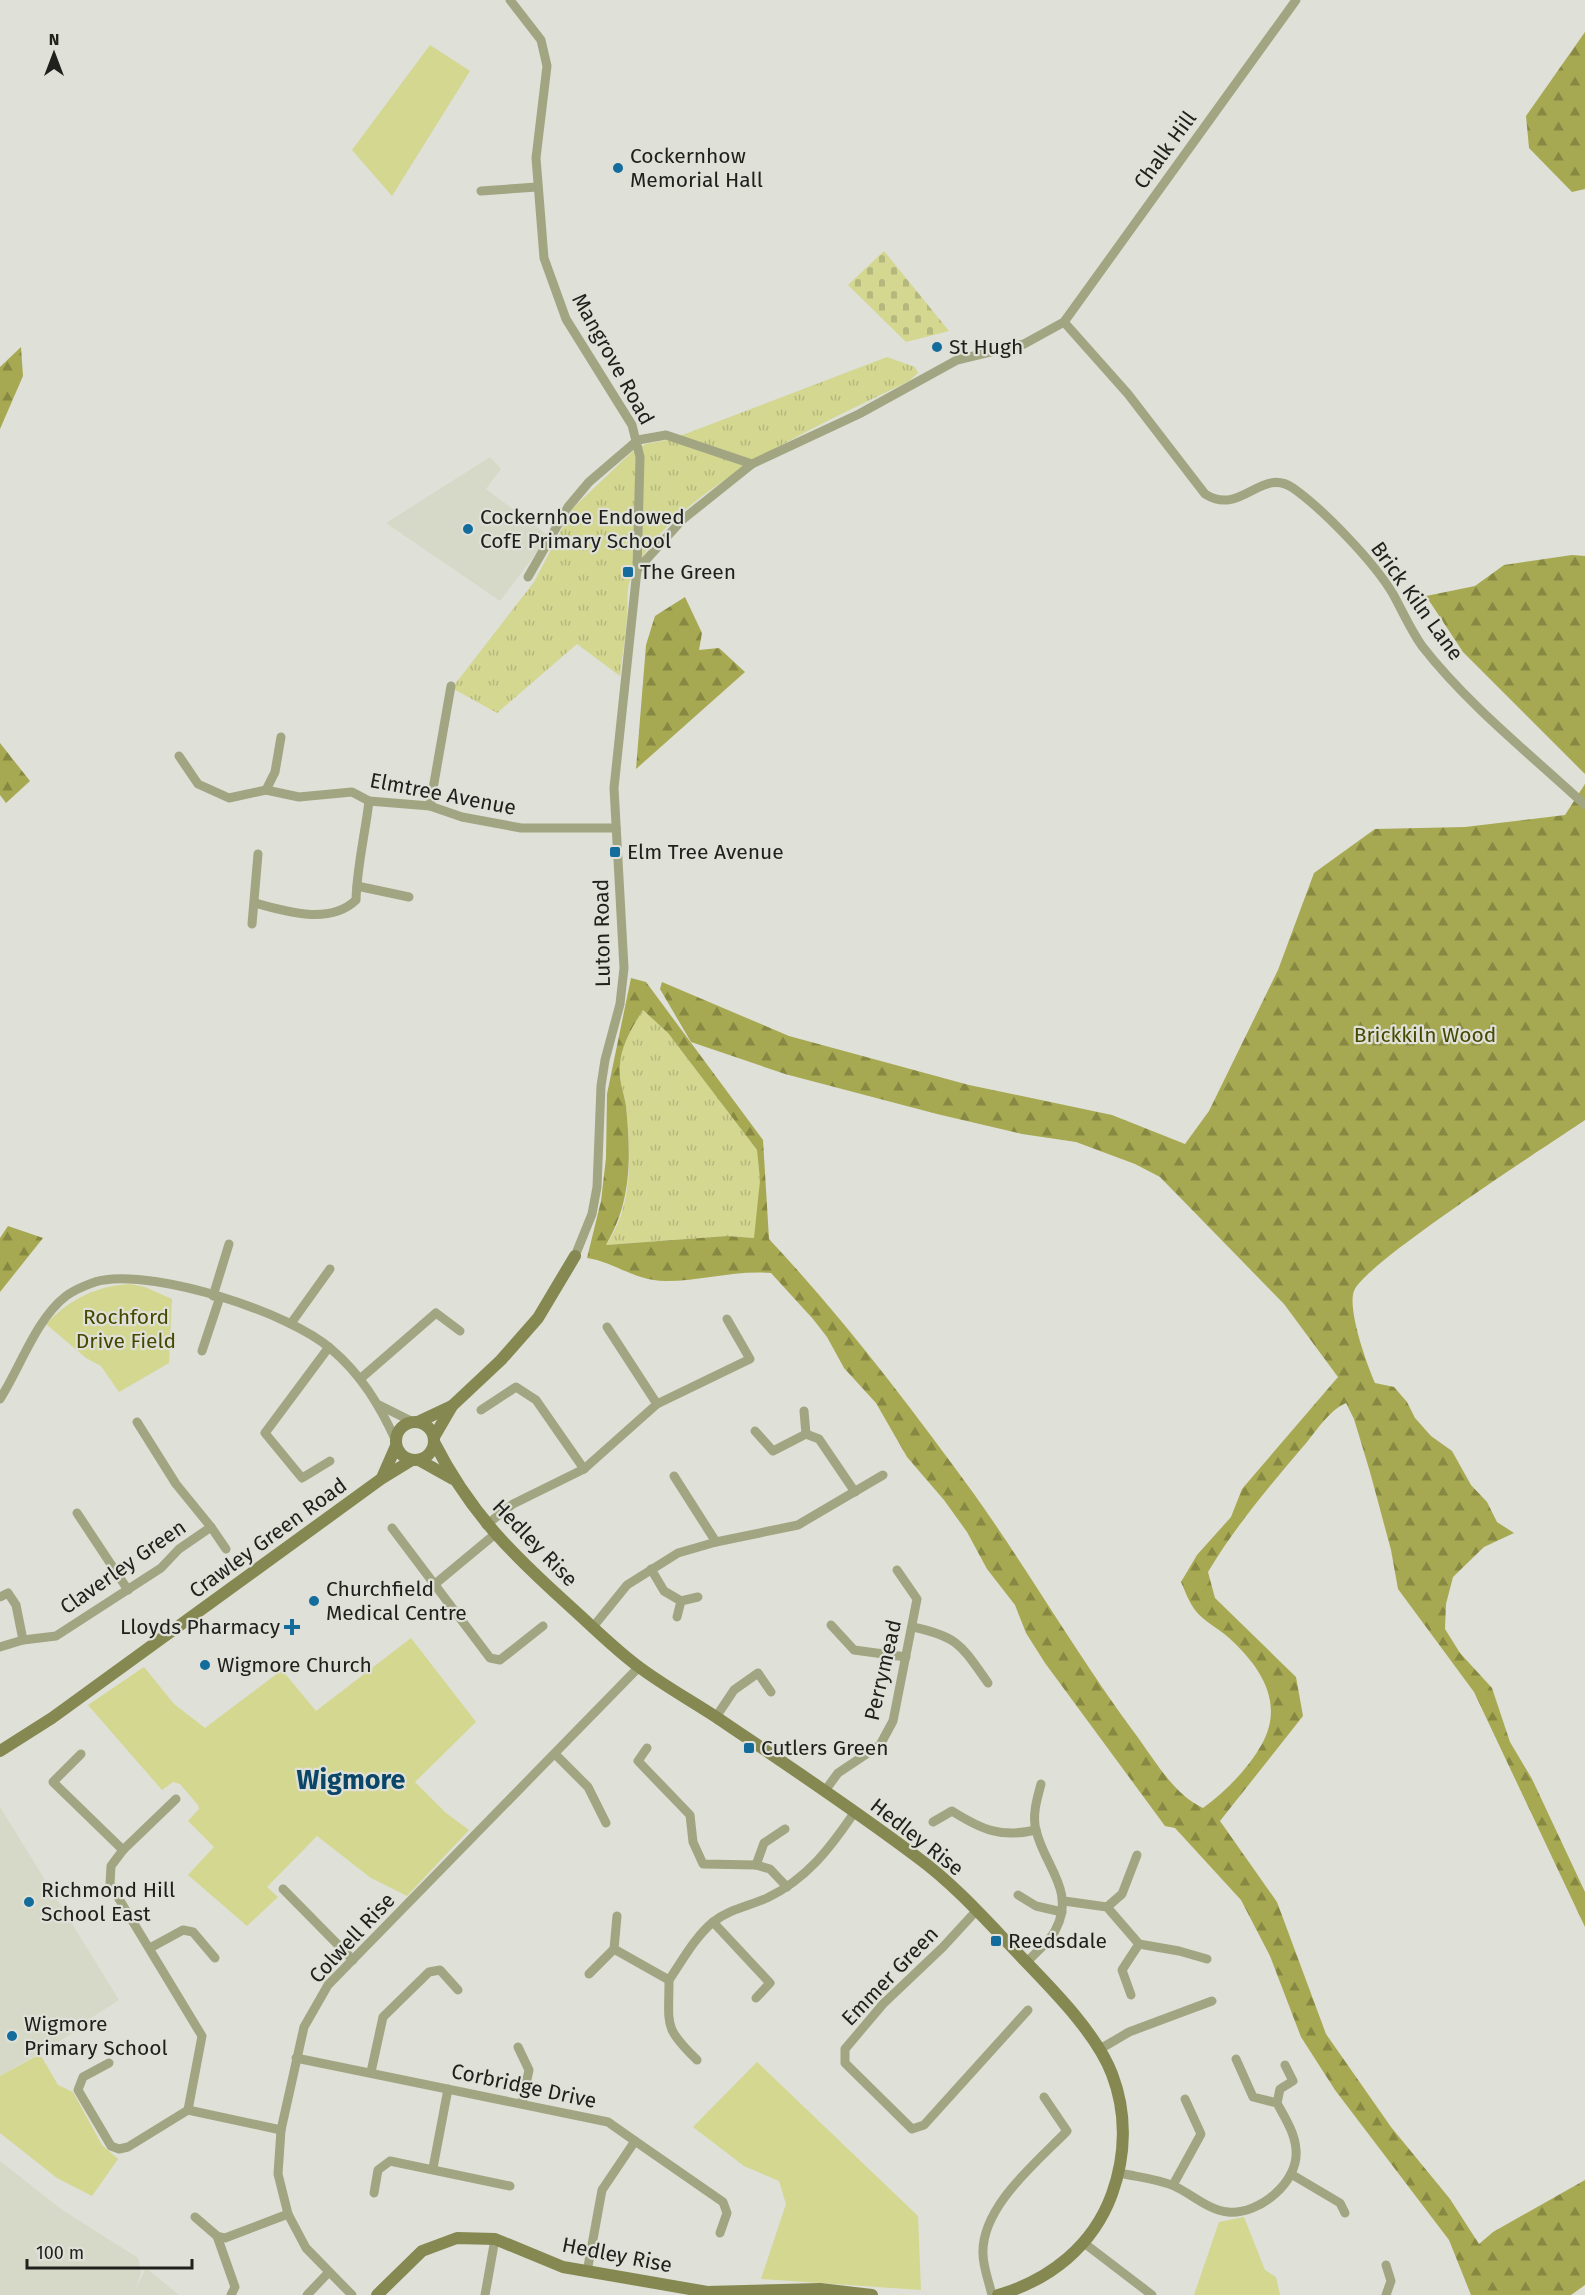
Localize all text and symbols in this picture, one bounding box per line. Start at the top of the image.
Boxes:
north arrow [24,24,84,84]
text: N [49,30,59,49]
street label: Chalk Hill [1128,106,1202,194]
place label: Cockernhow Memorial Hall [630,143,763,193]
marker: Cockernhow Memorial Hall [611,161,625,175]
street label: Mangrove Road [566,289,660,429]
place label: St Hugh [949,334,1023,360]
marker: St Hugh [930,340,944,354]
place label: Cockernhoe Endowed CofE Primary School [480,504,685,554]
marker: Cockernhoe Endowed CofE Primary School [461,522,475,536]
street label: Brick Kiln Lane [1365,536,1469,666]
place label: The Green [640,559,736,585]
marker: The Green [621,565,635,579]
street label: Elmtree Avenue [368,767,518,821]
place label: Elm Tree Avenue [627,839,784,865]
marker: Elm Tree Avenue [608,845,622,859]
street label: Luton Road [588,879,616,987]
park label: Brickkiln Wood [1354,1022,1496,1048]
park label: Rochford Drive Field [76,1304,176,1354]
street label: Crawley Green Road [184,1472,352,1604]
street label: Hedley Rise [487,1494,583,1592]
street label: Claverley Green [55,1514,191,1620]
place label: Churchfield Medical Centre [326,1576,467,1626]
marker: Churchfield Medical Centre [307,1594,321,1608]
place label: Lloyds Pharmacy [120,1614,281,1640]
street label: Perrymead [859,1617,907,1723]
marker: Lloyds Pharmacy [285,1620,299,1634]
place label: Wigmore Church [217,1652,372,1678]
marker: Wigmore Church [198,1658,212,1672]
place label: Cutlers Green [761,1735,889,1761]
marker: Cutlers Green [742,1741,756,1755]
district label: Wigmore [297,1764,406,1796]
street label: Hedley Rise [865,1792,969,1882]
place label: Richmond Hill School East [41,1877,175,1927]
street label: Colwell Rise [304,1887,400,1989]
marker: Richmond Hill School East [22,1895,36,1909]
street label: Emmer Green [836,1921,944,2031]
place label: Reedsdale [1008,1928,1107,1954]
marker: Reedsdale [989,1934,1003,1948]
place label: Wigmore Primary School [24,2011,168,2061]
marker: Wigmore Primary School [5,2029,19,2043]
street label: Corbridge Drive [449,2058,599,2114]
scale bar [27,2232,192,2270]
street label: Hedley Rise [560,2232,674,2278]
text: 100 m [36,2242,84,2264]

